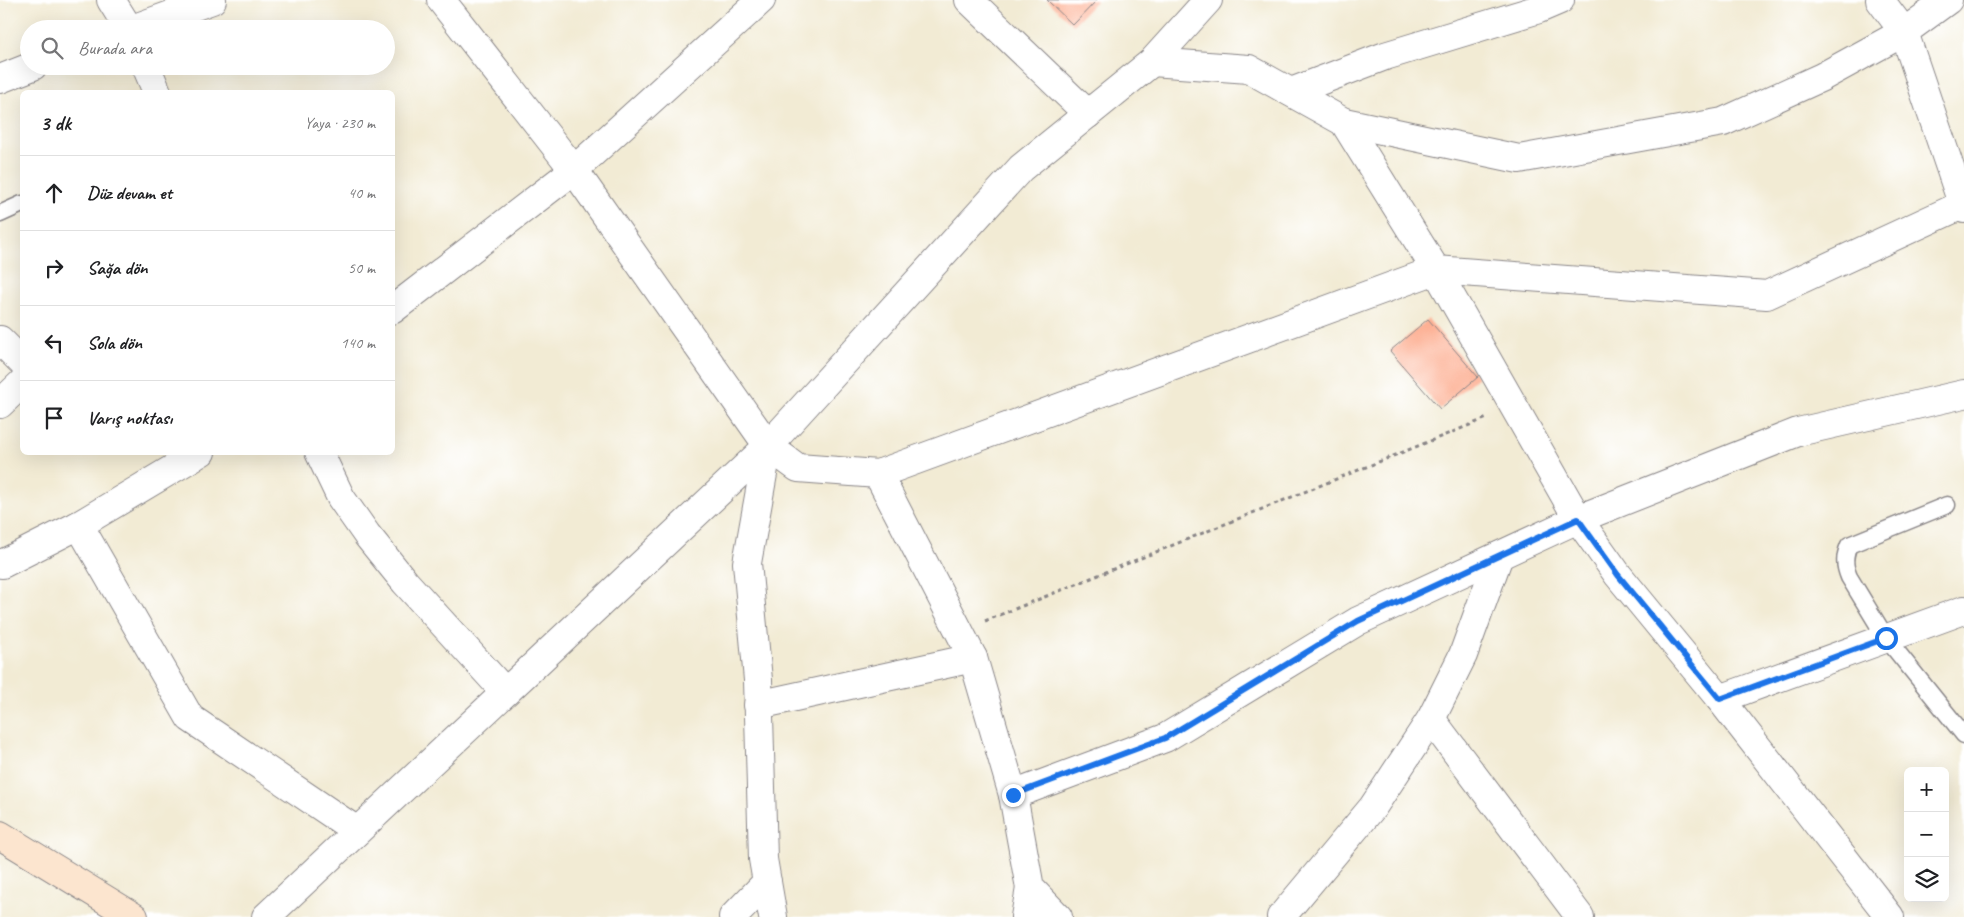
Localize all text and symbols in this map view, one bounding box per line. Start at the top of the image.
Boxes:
search box [20,20,395,75]
icon: search [38,34,66,62]
text: Burada ara [78,36,152,60]
text: 3 dk [40,110,71,136]
text: Yaya · 230 m [304,113,375,133]
icon: ahead [40,179,68,207]
text: Düz devam et [87,181,172,205]
text: 40 m [348,183,375,203]
icon: right [40,254,68,282]
text: Sağa dön [87,256,148,280]
text: 50 m [348,258,375,278]
icon: left [40,329,68,357]
text: Sola dön [87,331,142,355]
text: 140 m [341,333,375,353]
icon: arrive [40,404,68,432]
text: Varış noktası [87,406,172,430]
route start [1875,627,1898,650]
map controls [1904,767,1949,902]
button: + [1904,767,1949,812]
route end [1002,784,1025,807]
button: − [1904,812,1949,857]
button: layers [1904,857,1949,902]

